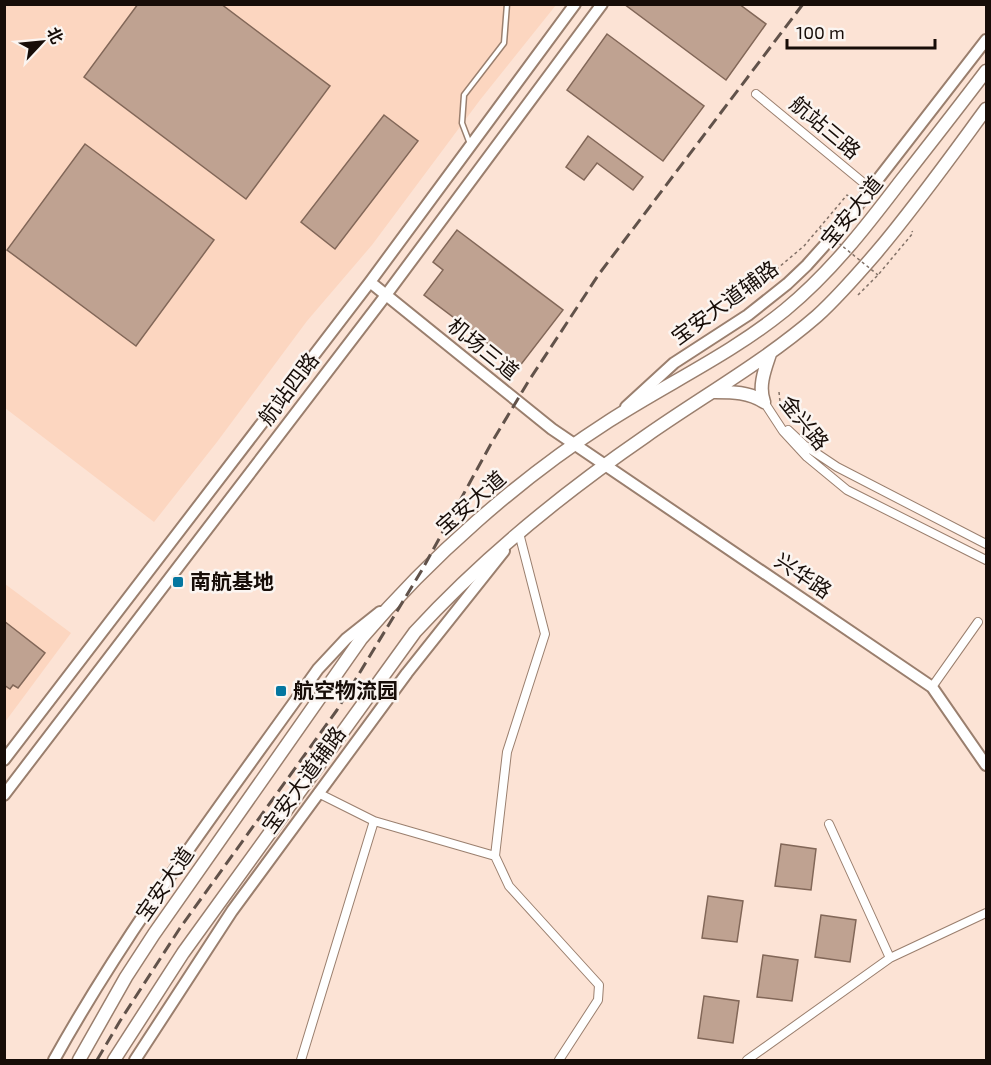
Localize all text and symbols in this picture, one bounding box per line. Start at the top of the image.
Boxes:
north arrow [12,12,72,72]
scale bar [787,12,936,50]
text: 100 m [796,21,845,43]
text: 北 [44,24,68,47]
street label: 航站三路 [786,90,866,163]
street label: 宝安大道 [815,171,887,252]
street label: 宝安大道辅路 [666,255,782,349]
street label: 机场三道 [443,312,524,384]
street label: 航站四路 [253,347,323,429]
street label: 金兴路 [776,390,835,454]
street label: 宝安大道 [430,465,510,539]
street label: 兴华路 [771,547,837,603]
place label: 南航基地 [190,568,274,593]
marker: 南航基地 [171,575,185,589]
place label: 航空物流园 [293,677,398,702]
marker: 航空物流园 [274,684,288,698]
street label: 宝安大道辅路 [256,721,350,837]
street label: 宝安大道 [129,842,198,925]

